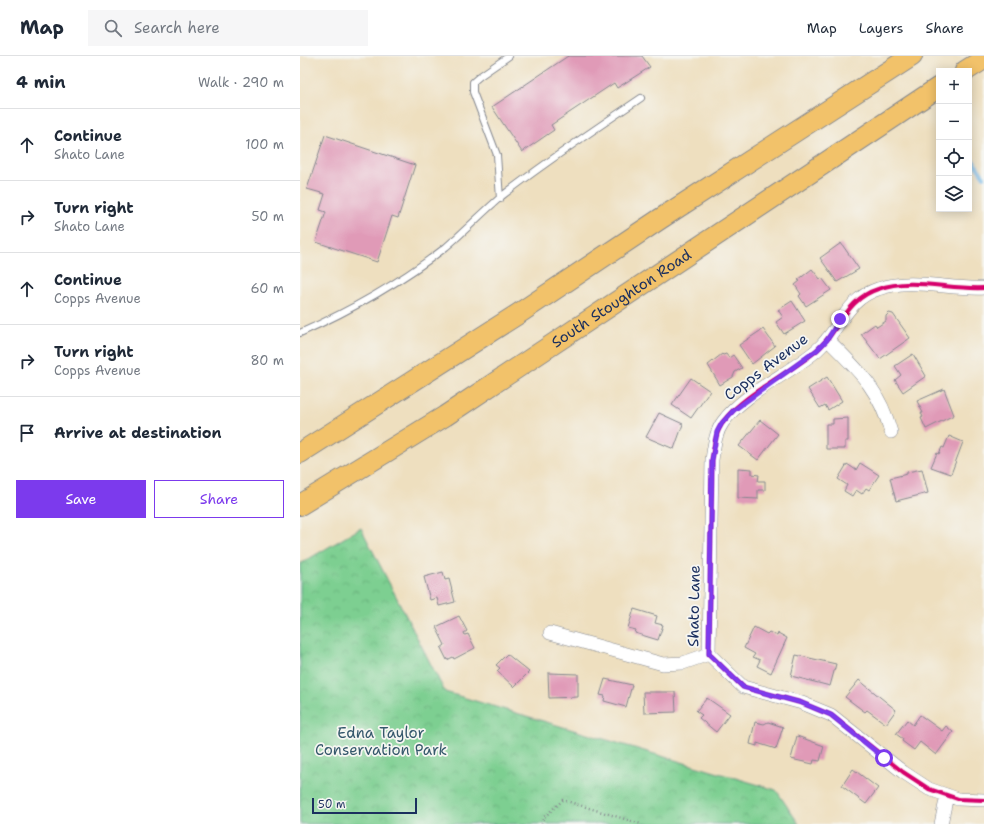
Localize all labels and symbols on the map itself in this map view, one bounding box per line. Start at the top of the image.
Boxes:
street label: South Stoughton Road [547,244,696,352]
route end [831,310,849,328]
street label: Copps Avenue [720,329,812,405]
street label: Shato Lane [683,565,705,647]
park label: Edna Taylor Conservation Park [315,723,447,760]
route start [875,749,893,767]
scale bar [312,796,417,815]

